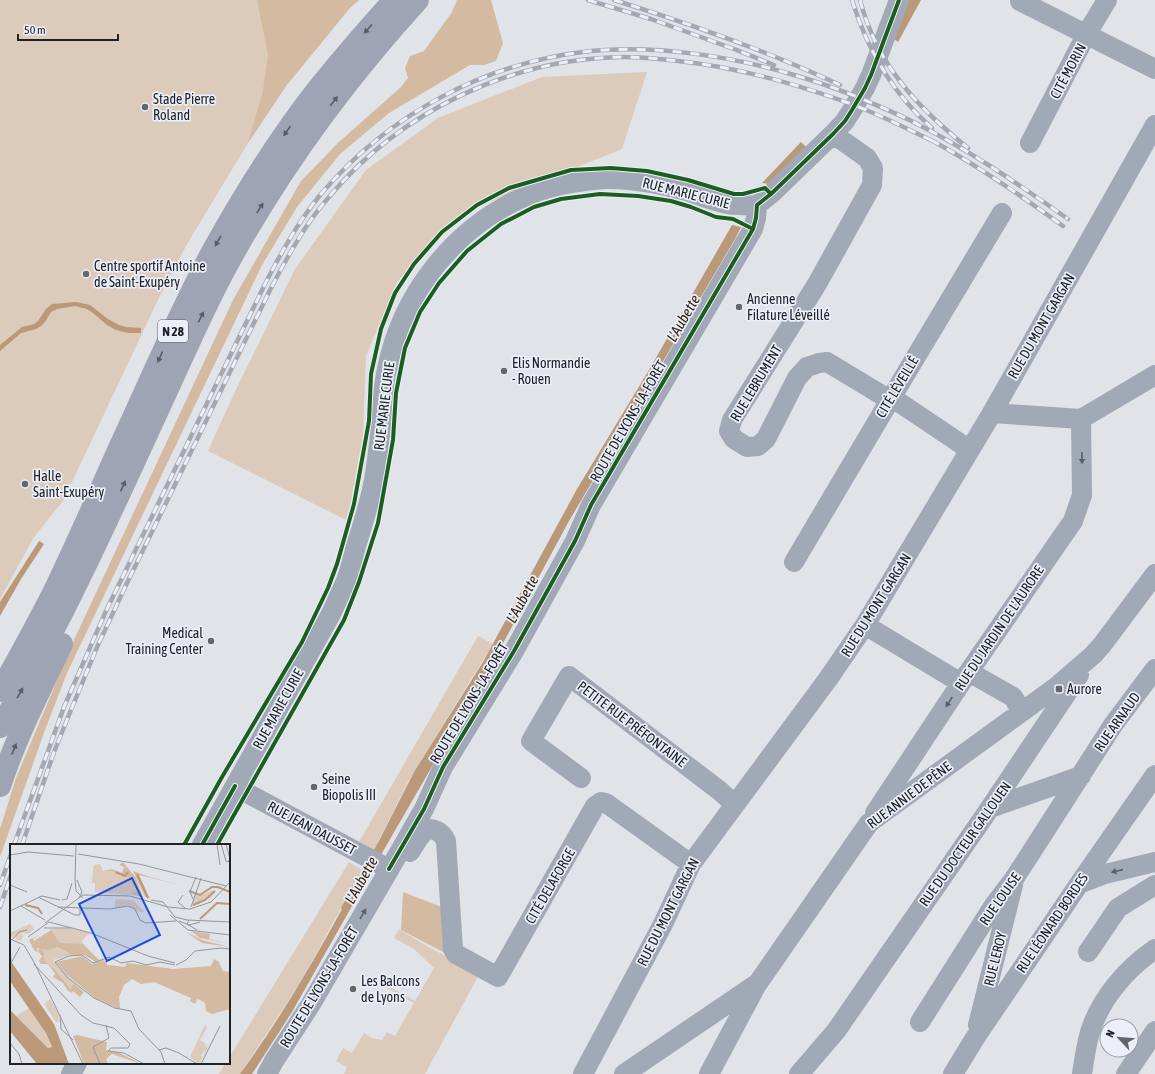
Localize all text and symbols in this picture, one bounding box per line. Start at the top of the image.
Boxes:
scale bar [18,16,118,42]
text: 50 m [24,23,46,37]
one-way arrow [363,23,372,34]
street label: CITÉ MORIN [1047,41,1089,101]
place label: Stade Pierre Roland [153,91,215,123]
one-way arrow [329,95,338,106]
marker: Stade Pierre Roland [140,102,150,112]
one-way arrow [283,126,291,136]
street label: RUE MARIE CURIE [641,174,731,212]
one-way arrow [256,203,264,213]
one-way arrow [215,235,222,247]
place label: Centre sportif Antoine de Saint-Exupéry [94,258,206,290]
marker: Centre sportif Antoine de Saint-Exupéry [81,269,91,279]
street label: RUE DU MONT GARGAN [1004,271,1078,381]
water label: L'Aubette [663,291,703,344]
place label: Ancienne Filature Léveillé [747,291,830,323]
marker: Ancienne Filature Léveillé [734,302,744,312]
one-way arrow [198,312,204,323]
road number: N 28 [158,320,188,342]
street label: RUE LEBRUMENT [727,342,785,424]
one-way arrow [157,352,163,363]
street label: CITÉ LÉVEILLÉ [873,354,922,420]
place label: Elis Normandie - Rouen [512,355,590,387]
street label: ROUTE DE LYONS-LA-FORÊT [587,357,669,485]
street label: RUE MARIE CURIE [371,361,397,451]
marker: Elis Normandie - Rouen [499,366,509,376]
one-way arrow [1079,452,1085,465]
place label: Halle Saint-Exupéry [33,468,104,500]
marker: Halle Saint-Exupéry [20,479,30,489]
one-way arrow [121,480,127,492]
street label: RUE DU MONT GARGAN [838,550,914,660]
street label: RUE DU JARDIN DE L'AURORE [951,563,1047,693]
water label: L'Aubette [502,572,542,626]
place label: Medical Training Center [126,625,204,657]
marker: Medical Training Center [206,636,216,646]
street label: ROUTE DE LYONS-LA-FORÊT [427,640,511,766]
street label: RUE MARIE CURIE [249,666,307,752]
street label: PETITE RUE PRÉFONTAINE [575,678,689,770]
place label: Aurore [1067,681,1102,697]
marker: Aurore [1054,684,1064,694]
one-way arrow [17,687,23,699]
street label: RUE ARNAUD [1091,689,1143,755]
one-way arrow [945,696,952,708]
one-way arrow [11,743,17,755]
street label: RUE ANNIE DE PÈNE [864,758,954,832]
place label: Seine Biopolis III [322,771,376,803]
street label: RUE DU DOCTEUR GALLOUEN [916,779,1014,909]
marker: Seine Biopolis III [309,782,319,792]
street label: RUE JEAN DAUSSET [265,798,359,858]
inset map [10,844,230,1064]
street label: CITÉ DELAFORGE [522,846,578,926]
water label: L'Aubette [341,853,381,907]
street label: RUE DU MONT GARGAN [634,855,702,969]
one-way arrow [1111,869,1123,875]
street label: RUE LOUISE [976,870,1024,928]
street label: RUE LÉONARD BORDES [1013,870,1091,976]
one-way arrow [360,908,367,920]
street label: ROUTE DE LYONS-LA-FORÊT [277,924,361,1050]
street label: RUE LEROY [981,929,1010,988]
place label: Les Balcons de Lyons [361,973,420,1005]
marker: Les Balcons de Lyons [348,984,358,994]
north arrow [1099,1018,1139,1058]
text: N [1103,1028,1117,1039]

